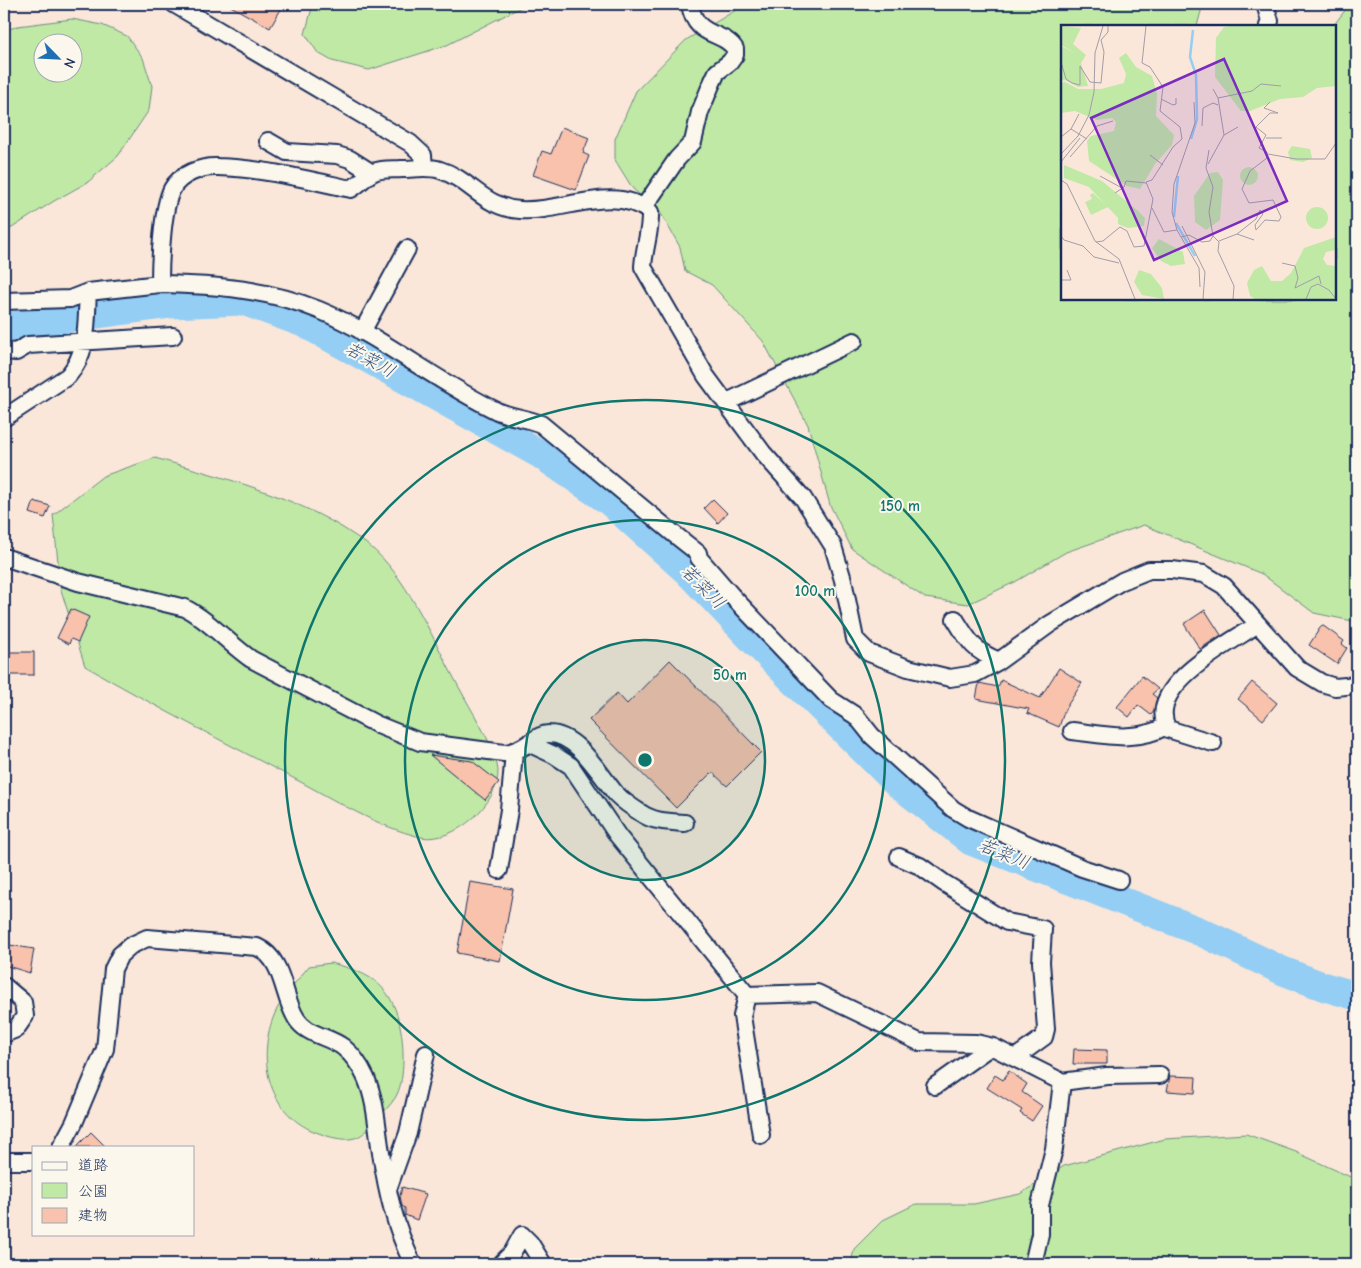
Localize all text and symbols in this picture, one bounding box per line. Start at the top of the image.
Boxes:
inset map [1061,25,1336,300]
north arrow [32,32,82,82]
text: N [60,55,79,71]
water label: 若菜川 [341,338,399,382]
text: 150 m [880,497,920,515]
water label: 若菜川 [676,560,730,614]
text: 100 m [795,582,835,600]
text: 50 m [713,666,747,684]
centre of rings [636,751,654,769]
water label: 若菜川 [975,834,1033,874]
legend [32,1146,195,1236]
text: 道路 [78,1156,108,1174]
text: 公園 [78,1182,108,1200]
text: 建物 [78,1206,108,1224]

